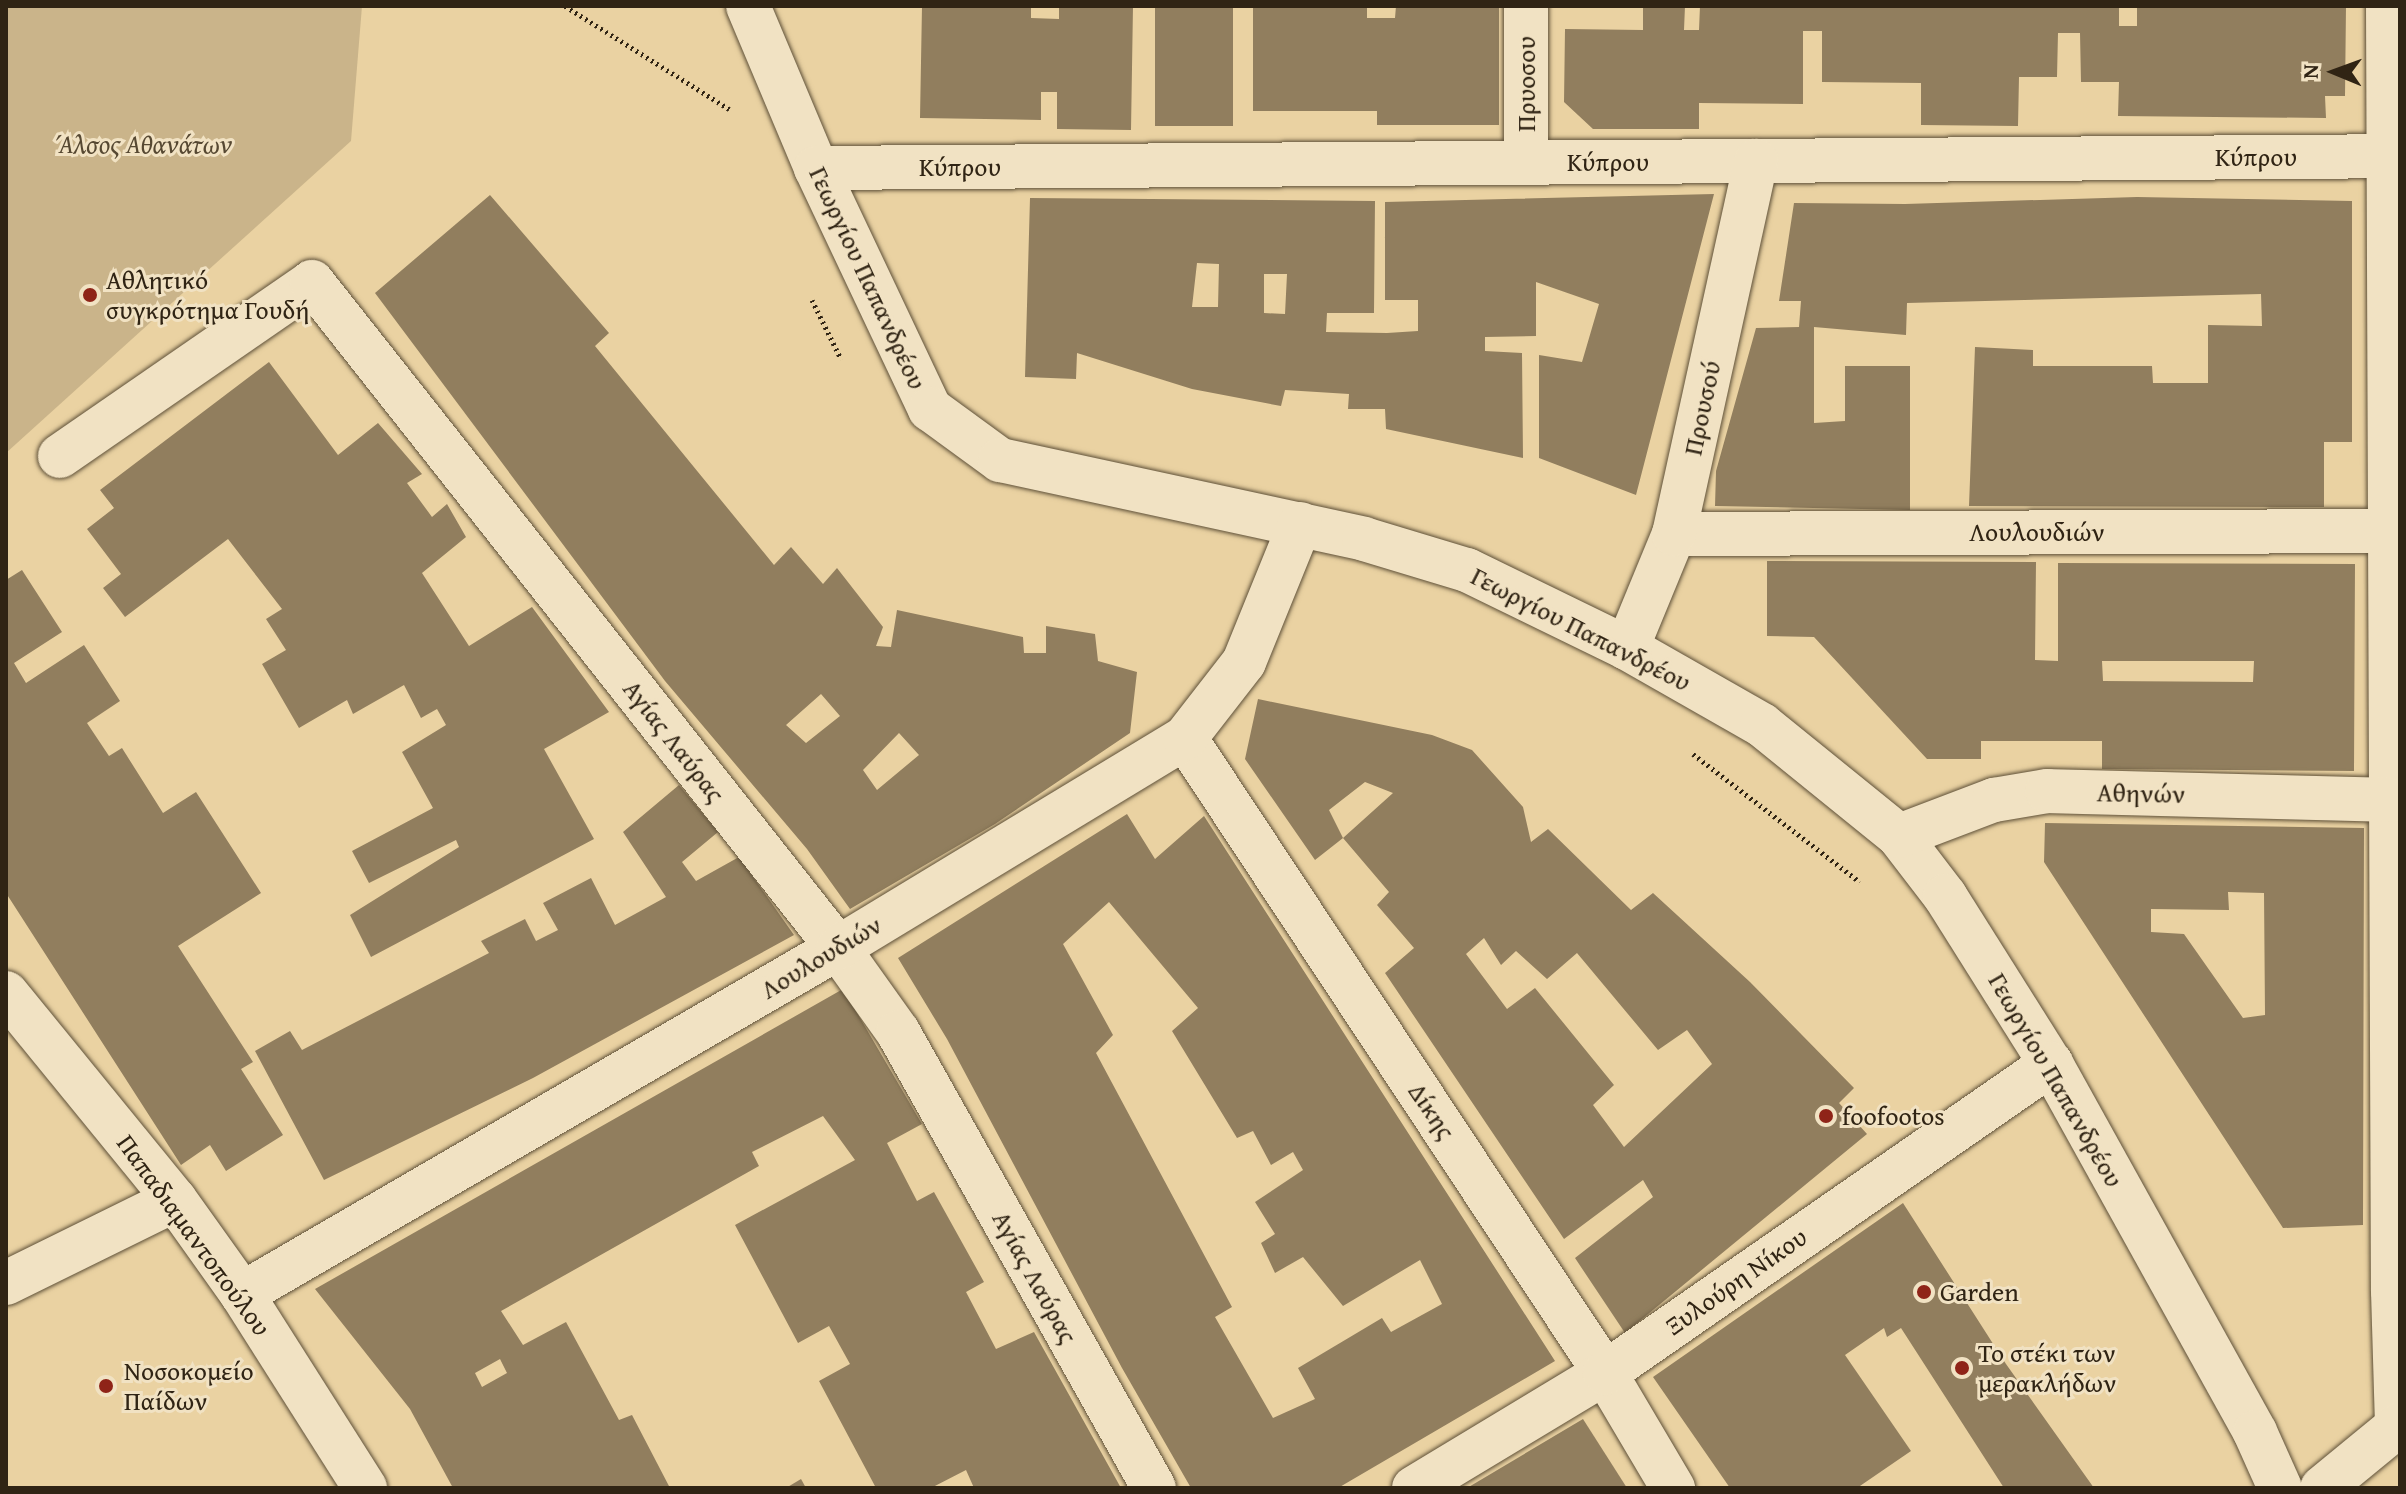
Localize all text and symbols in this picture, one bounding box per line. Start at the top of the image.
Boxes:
north arrow [2294,32,2374,112]
street label: Πρυοσου [1510,36,1542,132]
text: N [2294,64,2326,79]
park label: Άλσος Αθανάτων [55,128,233,160]
street label: Κύπρου [2215,141,2297,173]
street label: Κύπρου [1567,146,1649,178]
street label: Κύπρου [919,151,1001,183]
street label: Γεωργίου Παπανδρέου [803,162,933,394]
place label: Αθλητικό συγκρότημα Γουδή [106,264,309,326]
marker: Αθλητικό συγκρότημα Γουδή [81,286,99,304]
street label: Προυσού [1677,358,1727,458]
street label: Λουλουδιών [1969,516,2105,548]
street label: Γεωργίου Παπανδρέου [1466,560,1696,698]
street label: Αγίας Λαύρας [617,674,731,808]
street label: Αθηνών [2097,777,2185,809]
street label: Λουλουδιών [755,909,887,1005]
street label: Γεωργίου Παπανδρέου [1982,967,2130,1193]
street label: Δίκης [1402,1077,1462,1145]
place label: foofootos [1842,1100,1945,1132]
marker: foofootos [1817,1107,1835,1125]
street label: Παπαδιαμαντοπούλου [110,1128,278,1342]
street label: Αγίας Λαύρας [986,1205,1084,1349]
street label: Ξυλούρη Νίκου [1659,1221,1813,1341]
place label: Garden [1940,1276,2019,1308]
marker: Garden [1915,1283,1933,1301]
place label: Το στέκι των μερακλήδων [1978,1337,2116,1398]
place label: Νοσοκομείο Παίδων [124,1355,254,1416]
marker: Το στέκι των μερακλήδων [1953,1359,1971,1377]
marker: Νοσοκομείο Παίδων [95,1375,117,1397]

